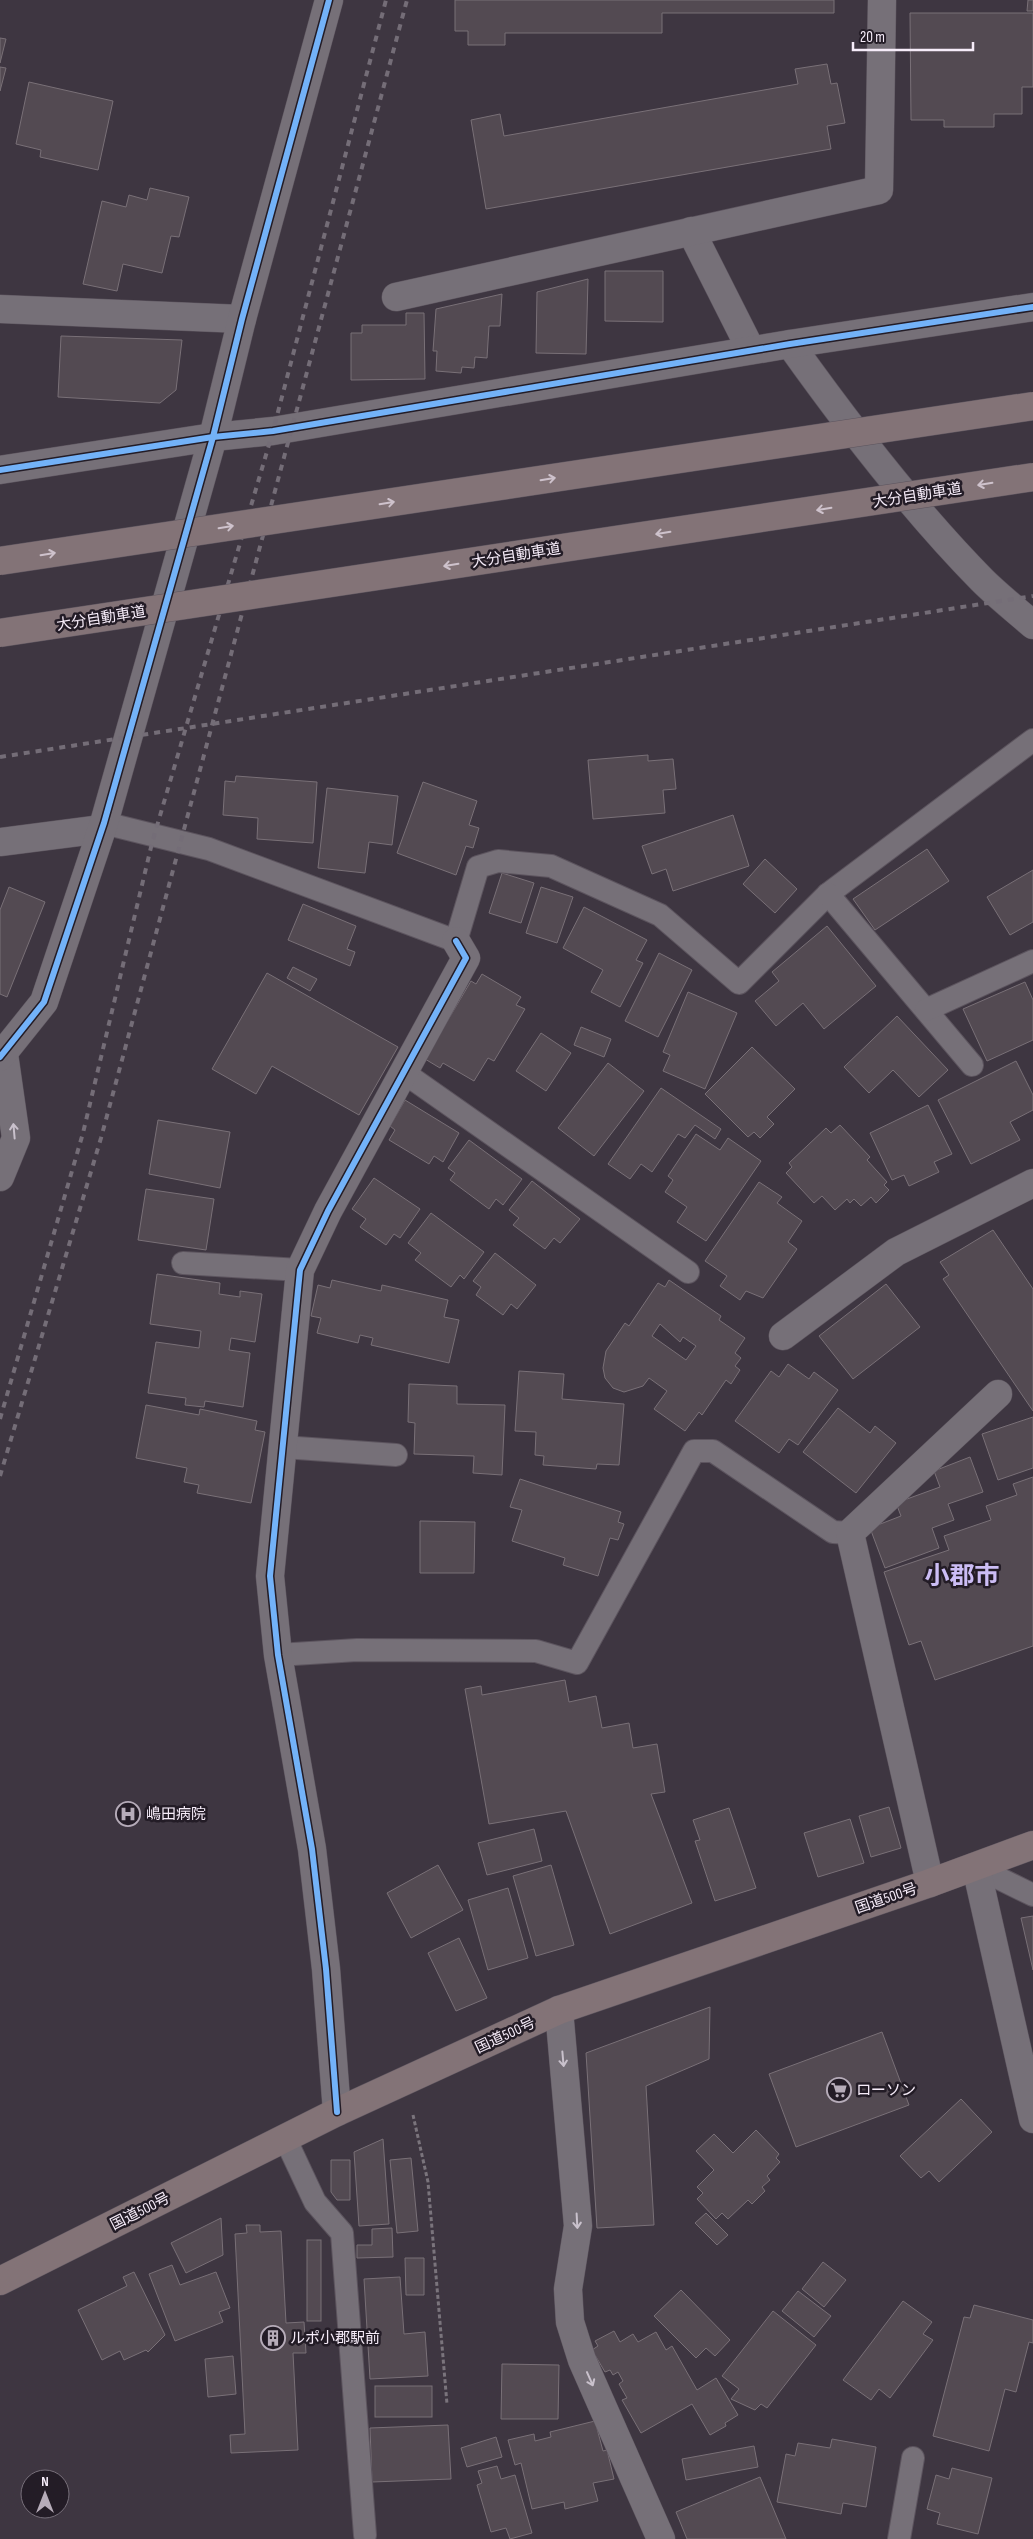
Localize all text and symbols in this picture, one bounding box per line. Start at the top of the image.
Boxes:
scale bar [853,20,973,52]
text: 20 m [860,28,885,47]
one-way arrow [539,473,555,483]
street label: 大分自動車道 [871,479,963,512]
one-way arrow [977,480,993,490]
one-way arrow [379,498,395,508]
one-way arrow [816,504,832,514]
one-way arrow [218,522,234,532]
one-way arrow [656,528,672,538]
street label: 大分自動車道 [470,539,562,572]
one-way arrow [40,549,56,559]
one-way arrow [443,560,459,570]
street label: 大分自動車道 [55,602,147,635]
one-way arrow [10,1124,19,1140]
district label: 小郡市 [924,1561,1000,1592]
hospital icon: 嶋田病院 [115,1801,141,1827]
place label: 嶋田病院 [146,1805,206,1824]
street label: 国道500号 [853,1879,920,1918]
street label: 国道500号 [472,2013,538,2058]
one-way arrow [558,2050,568,2066]
supermarket icon: ローソン [826,2077,852,2103]
place label: ローソン [856,2081,916,2100]
street label: 国道500号 [107,2188,173,2235]
one-way arrow [572,2212,581,2228]
building icon: ルポ小郡駅前 [260,2325,286,2351]
place label: ルポ小郡駅前 [290,2329,380,2348]
one-way arrow [586,2371,596,2386]
north arrow [20,2469,70,2519]
text: N [41,2473,49,2490]

